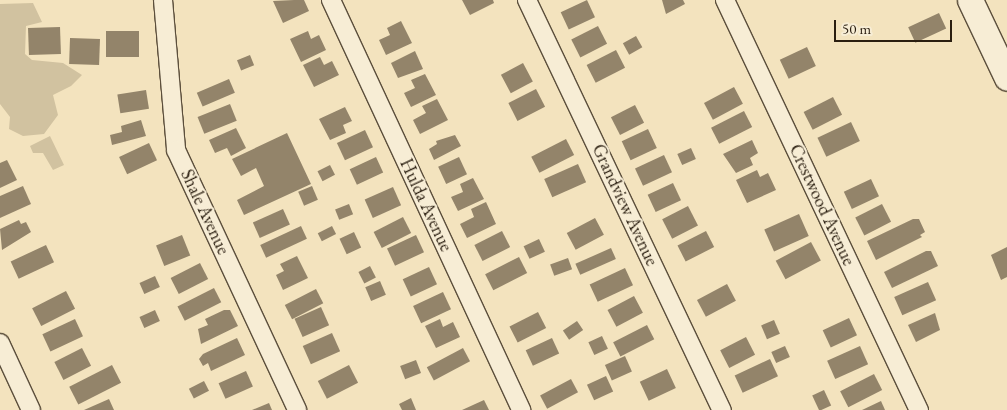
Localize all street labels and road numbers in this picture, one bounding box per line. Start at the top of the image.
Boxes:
street label: Grandview Avenue [587,141,663,269]
street label: Crestwood Avenue [784,141,860,269]
street label: Hulda Avenue [395,155,457,255]
street label: Shale Avenue [176,166,234,258]

